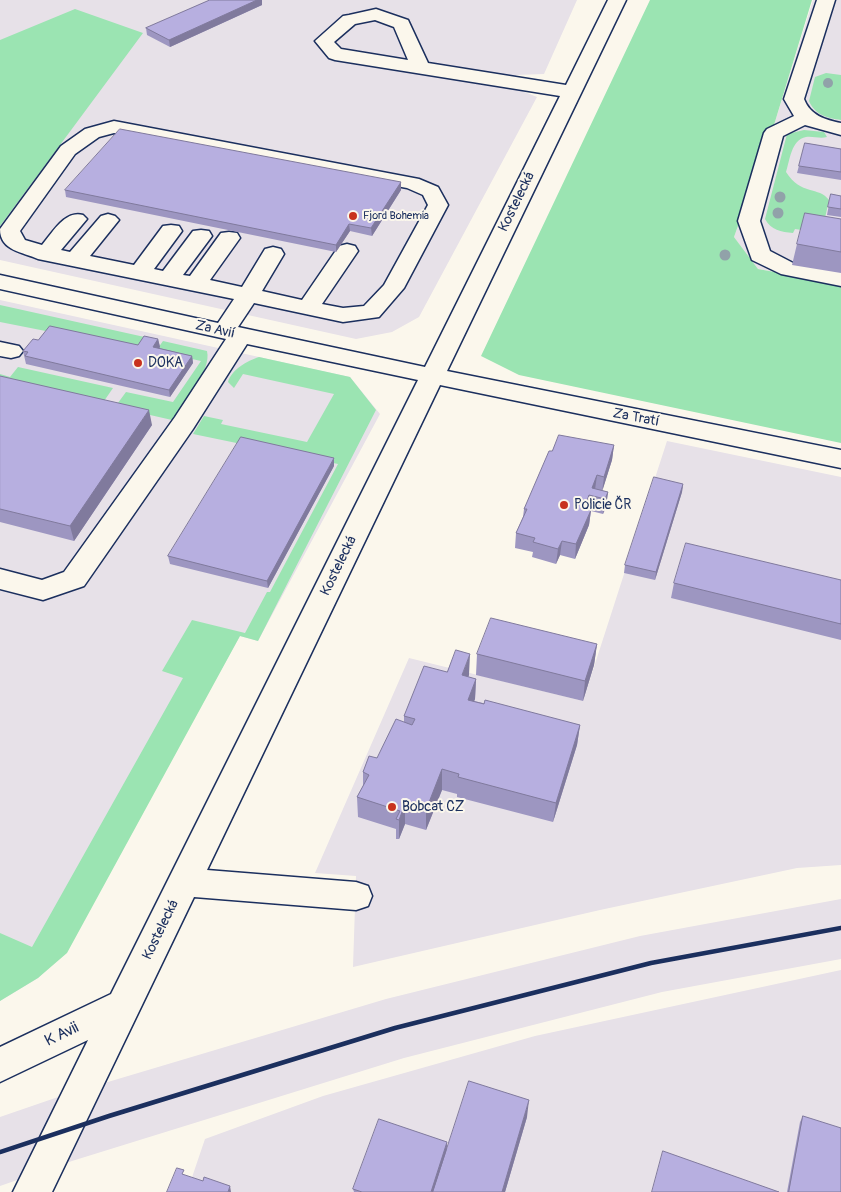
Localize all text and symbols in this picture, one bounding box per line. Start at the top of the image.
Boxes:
street label: Kostelecká [495,169,539,235]
place label: Fjord Bohemia [363,209,429,223]
marker: Fjord Bohemia [347,210,359,222]
street label: Za Avií [194,317,236,343]
place label: DOKA [148,355,183,371]
marker: DOKA [132,357,144,369]
street label: Za Tratí [611,405,661,431]
place label: Policie ČR [574,497,631,513]
marker: Policie ČR [558,499,570,511]
street label: Kostelecká [317,533,361,599]
place label: Bobcat CZ [402,799,464,815]
marker: Bobcat CZ [386,801,398,813]
street label: Kostelecká [139,897,183,963]
street label: K Avii [42,1019,82,1051]

